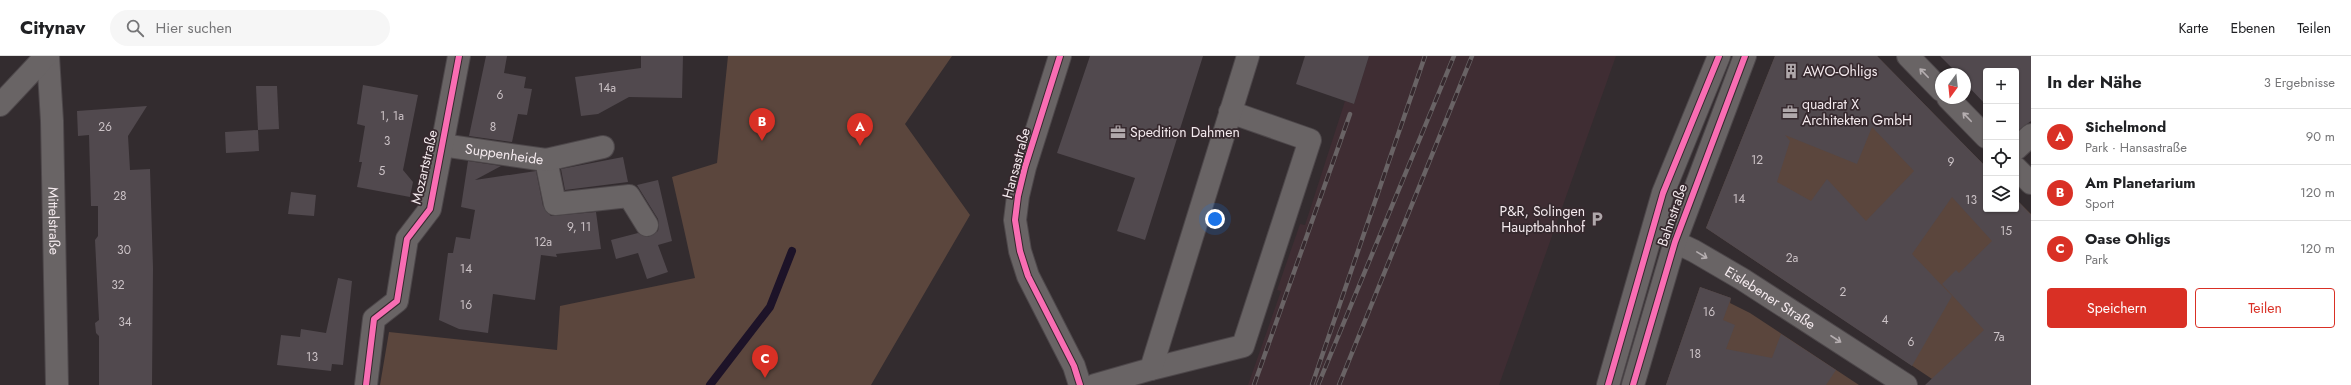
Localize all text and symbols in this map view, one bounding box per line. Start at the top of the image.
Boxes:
search box [110,10,390,46]
text: Citynav [20,14,86,41]
icon: search [124,17,146,39]
text: Hier suchen [156,17,232,39]
text: Karte [2178,18,2208,38]
text: Ebenen [2230,18,2275,38]
text: Teilen [2297,18,2331,38]
place label: AWO-Ohligs [1803,61,1878,81]
building icon: AWO-Ohligs [1782,62,1800,80]
one-way arrow [1919,68,1929,78]
north arrow [1935,68,1971,104]
map controls [1983,68,2019,212]
button: + [1983,68,2019,104]
text: In der Nähe [2047,70,2142,94]
text: 3 Ergebnisse [2264,73,2335,92]
house number: 14a [598,79,616,97]
house number: 6 [497,86,504,104]
place label: quadrat X Architekten GmbH [1802,94,1912,130]
office icon: quadrat X Architekten GmbH [1781,103,1799,121]
button: − [1983,104,2019,140]
house number: 1, 1a [380,107,404,125]
pin: B [749,108,775,141]
one-way arrow [1962,112,1972,122]
pin: A [847,113,873,146]
text: Sichelmond [2085,116,2166,138]
house number: 26 [98,118,112,136]
house number: 8 [490,118,496,136]
place label: Spedition Dahmen [1130,122,1240,142]
office icon: Spedition Dahmen [1109,123,1127,141]
street label: Hansastraße [997,126,1035,200]
text: A [2055,127,2065,146]
text: 90 m [2306,127,2335,146]
street label: Mozartstraße [406,128,442,206]
house number: 3 [384,132,391,150]
street label: Suppenheide [464,138,545,170]
text: Park · Hansastraße [2085,138,2187,157]
button: locate [1983,140,2019,176]
house number: 12 [1751,151,1763,169]
house number: 9 [1948,153,1955,171]
house number: 5 [379,162,386,180]
text: Am Planetarium [2085,172,2196,194]
button: layers [1983,176,2019,212]
street label: Bahnstraße [1652,181,1692,249]
text: B [2056,183,2064,202]
text: 120 m [2300,183,2335,202]
street label: Mittelstraße [43,187,65,255]
house number: 28 [113,187,127,205]
house number: 14 [1733,190,1745,208]
house number: 13 [1965,191,1977,209]
text: Sport [2085,194,2114,213]
place label: P&R, Solingen Hauptbahnhof [1499,201,1586,237]
your location [1205,209,1225,229]
parking icon: P&R, Solingen Hauptbahnhof [1588,210,1606,228]
house number: 9, 11 [567,218,591,236]
house number: 15 [2000,222,2012,240]
text: Oase Ohligs [2085,228,2170,250]
house number: 12a [534,233,552,251]
text: C [2055,239,2065,258]
text: 120 m [2300,239,2335,258]
house number: 30 [117,241,131,259]
house number: 2a [1786,249,1799,267]
text: Park [2085,250,2108,269]
one-way arrow [1696,252,1708,260]
house number: 14 [460,260,472,278]
street label: Eislebener Straße [1721,261,1820,334]
house number: 32 [111,276,125,294]
house number: 2 [1840,283,1847,301]
button: Speichern [2047,288,2187,328]
button: Teilen [2195,288,2335,328]
house number: 16 [460,296,472,314]
house number: 16 [1703,303,1715,321]
house number: 4 [1882,311,1889,329]
house number: 34 [118,313,132,331]
house number: 7a [1994,328,2005,346]
house number: 6 [1908,333,1915,351]
one-way arrow [1830,336,1842,344]
pin: C [752,345,778,378]
house number: 18 [1689,345,1701,363]
house number: 13 [306,348,318,366]

